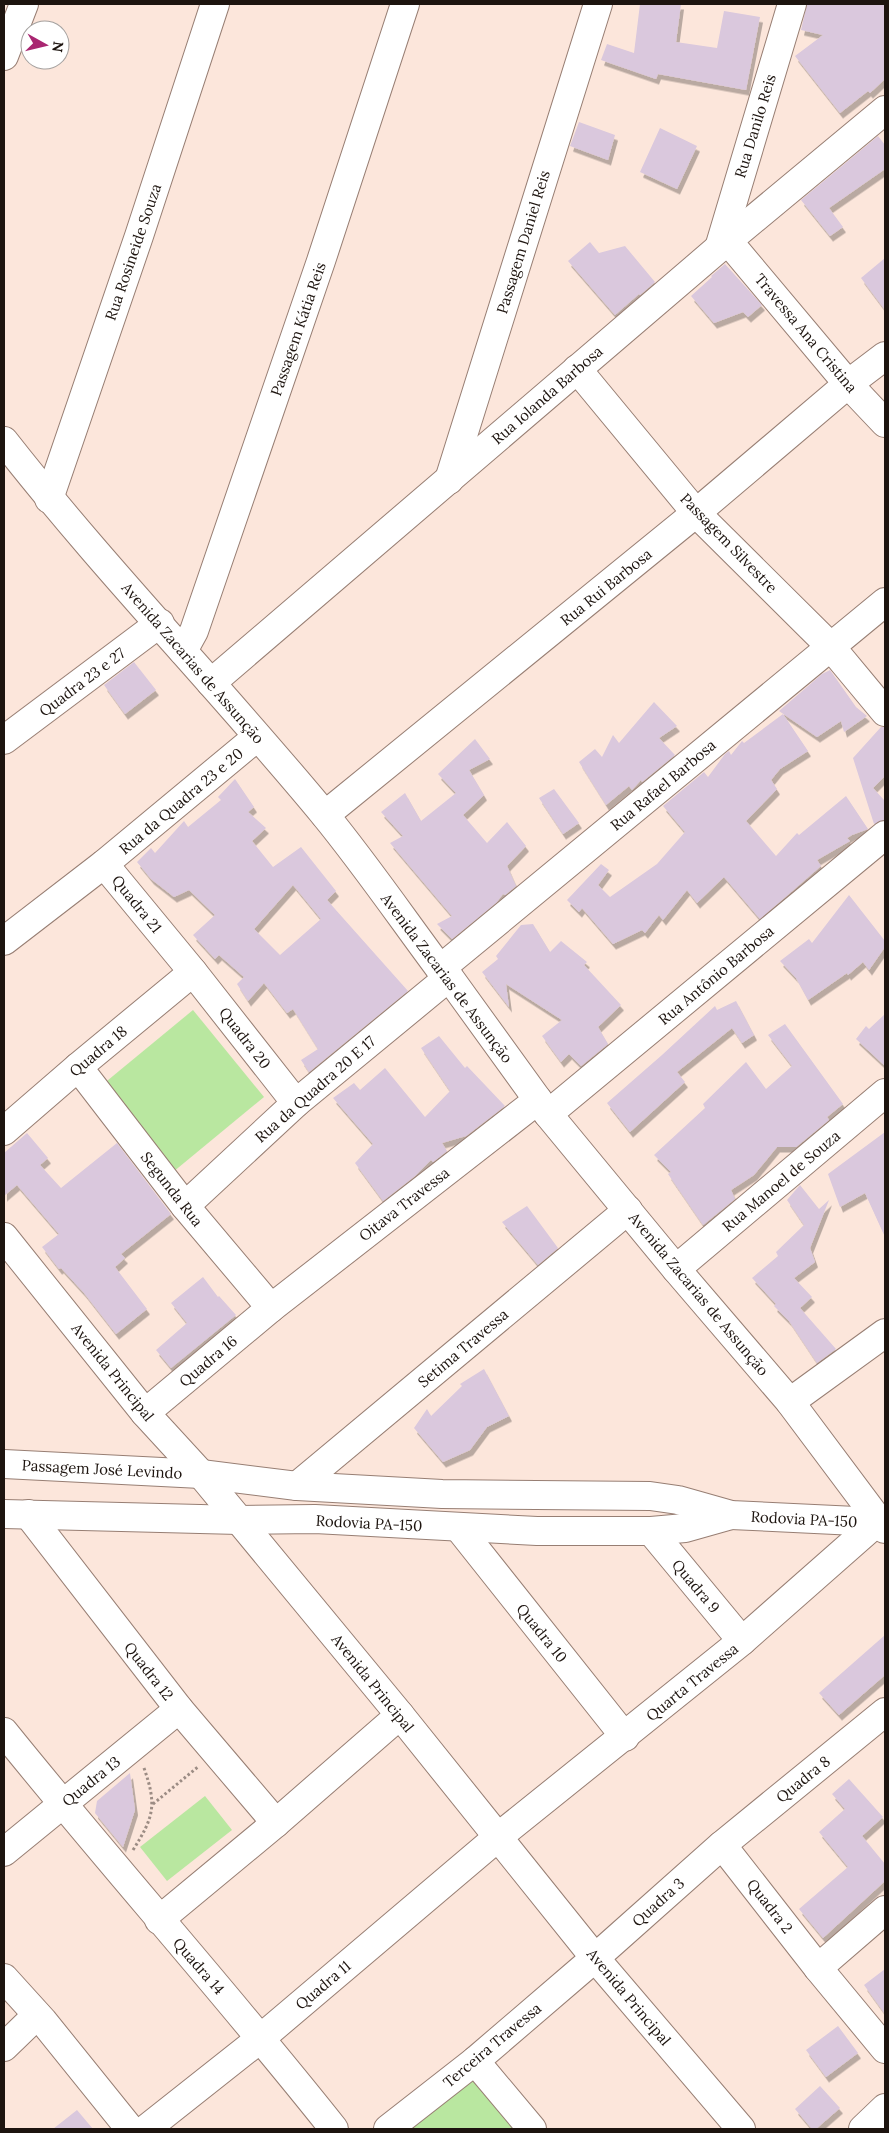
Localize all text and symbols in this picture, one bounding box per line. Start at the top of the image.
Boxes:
north arrow [20,20,70,70]
text: N [48,40,68,54]
street label: Rua Danilo Reis [730,72,780,180]
street label: Passagem Daniel Reis [492,168,554,316]
street label: Rua Rosineide Souza [101,181,165,323]
street label: Passagem Kátia Reis [266,260,330,398]
street label: Travessa Ana Cristina [751,270,862,397]
street label: Rua Iolanda Barbosa [488,341,607,448]
street label: Passagem Silvestre [676,489,782,597]
street label: Rua Rui Barbosa [556,544,656,630]
street label: Avenida Zacarias de Assunção [117,578,268,748]
street label: Quadra 23 e 27 [35,643,129,721]
street label: Rua Rafael Barbosa [606,735,720,835]
street label: Rua da Quadra 23 e 20 [115,744,247,858]
street label: Quadra 21 [108,871,166,937]
street label: Avenida Zacarias de Assunção [376,889,517,1067]
street label: Rua Antônio Barbosa [654,921,778,1029]
street label: Quadra 20 [215,1003,275,1073]
street label: Quadra 18 [65,1021,131,1081]
street label: Rua da Quadra 20 E 17 [251,1031,379,1146]
street label: Rua Manoel de Souza [718,1126,844,1236]
street label: Segunda Rua [137,1148,207,1230]
street label: Oitava Travessa [355,1163,453,1245]
street label: Avenida Zacarias de Assunção [624,1208,773,1380]
street label: Setima Travessa [414,1304,512,1391]
street label: Avenida Principal [67,1318,158,1425]
street label: Quadra 16 [175,1331,241,1391]
street label: Passagem José Levindo [21,1455,183,1483]
street label: Rodovia PA-150 [750,1507,858,1531]
street label: Rodovia PA-150 [315,1511,423,1535]
street label: Quadra 9 [668,1555,724,1617]
street label: Quadra 10 [512,1600,572,1666]
street label: Avenida Principal [327,1629,418,1736]
street label: Quadra 12 [120,1638,178,1704]
street label: Quarta Travessa [642,1639,742,1725]
street label: Quadra 8 [772,1751,834,1807]
street label: Quadra 13 [58,1752,124,1810]
street label: Quadra 3 [628,1874,688,1930]
street label: Quadra 2 [743,1875,797,1937]
street label: Quadra 14 [169,1934,229,1998]
street label: Avenida Principal [582,1944,675,2049]
street label: Quadra 11 [291,1956,355,2014]
street label: Terceira Travessa [439,1998,545,2092]

